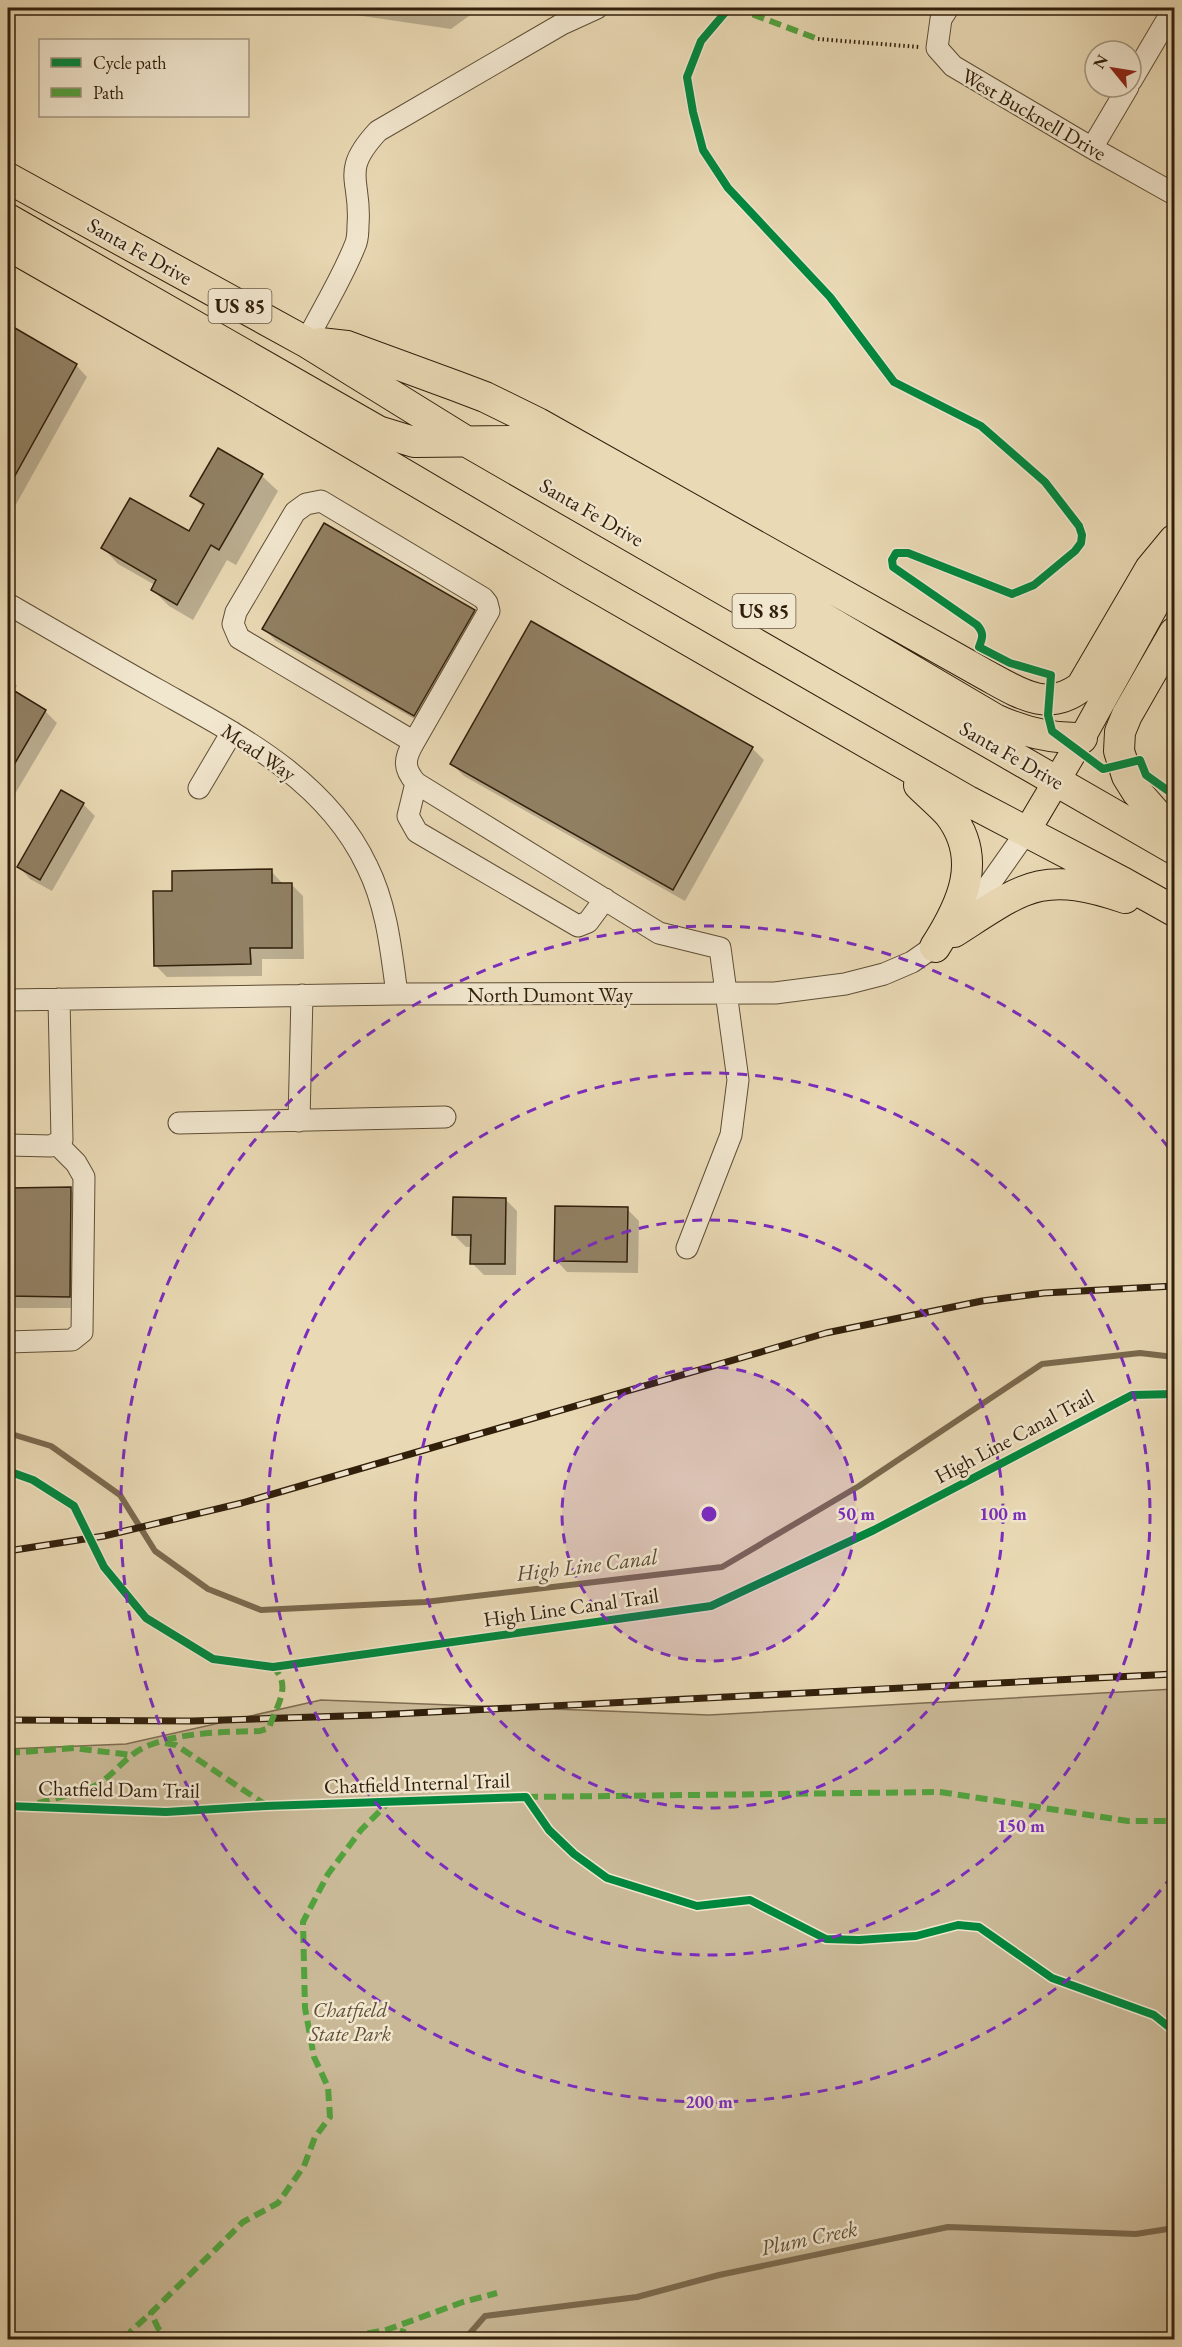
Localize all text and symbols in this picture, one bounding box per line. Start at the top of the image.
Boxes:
legend [39,39,249,117]
north arrow [1083,39,1143,99]
text: Cycle path [93,51,167,74]
text: N [1088,51,1113,73]
street label: West Bucknell Drive [957,62,1111,166]
text: Path [93,81,124,104]
street label: Santa Fe Drive [83,211,197,291]
road number: US 85 [208,289,272,323]
street label: Santa Fe Drive [535,471,649,553]
road number: US 85 [732,594,795,628]
street label: Santa Fe Drive [955,714,1069,796]
street label: Mead Way [216,717,302,787]
street label: North Dumont Way [467,981,634,1008]
street label: High Line Canal Trail [930,1383,1098,1489]
text: 50 m [837,1502,875,1525]
text: 100 m [979,1502,1027,1525]
centre of rings [699,1504,719,1524]
water label: High Line Canal [514,1542,660,1588]
street label: High Line Canal Trail [482,1581,660,1633]
street label: Chatfield Internal Trail [324,1766,510,1800]
street label: Chatfield Dam Trail [38,1774,200,1804]
text: 150 m [997,1814,1045,1837]
park label: Chatfield State Park [308,1996,391,2047]
text: 200 m [685,2090,733,2113]
water label: Plum Creek [758,2214,860,2262]

